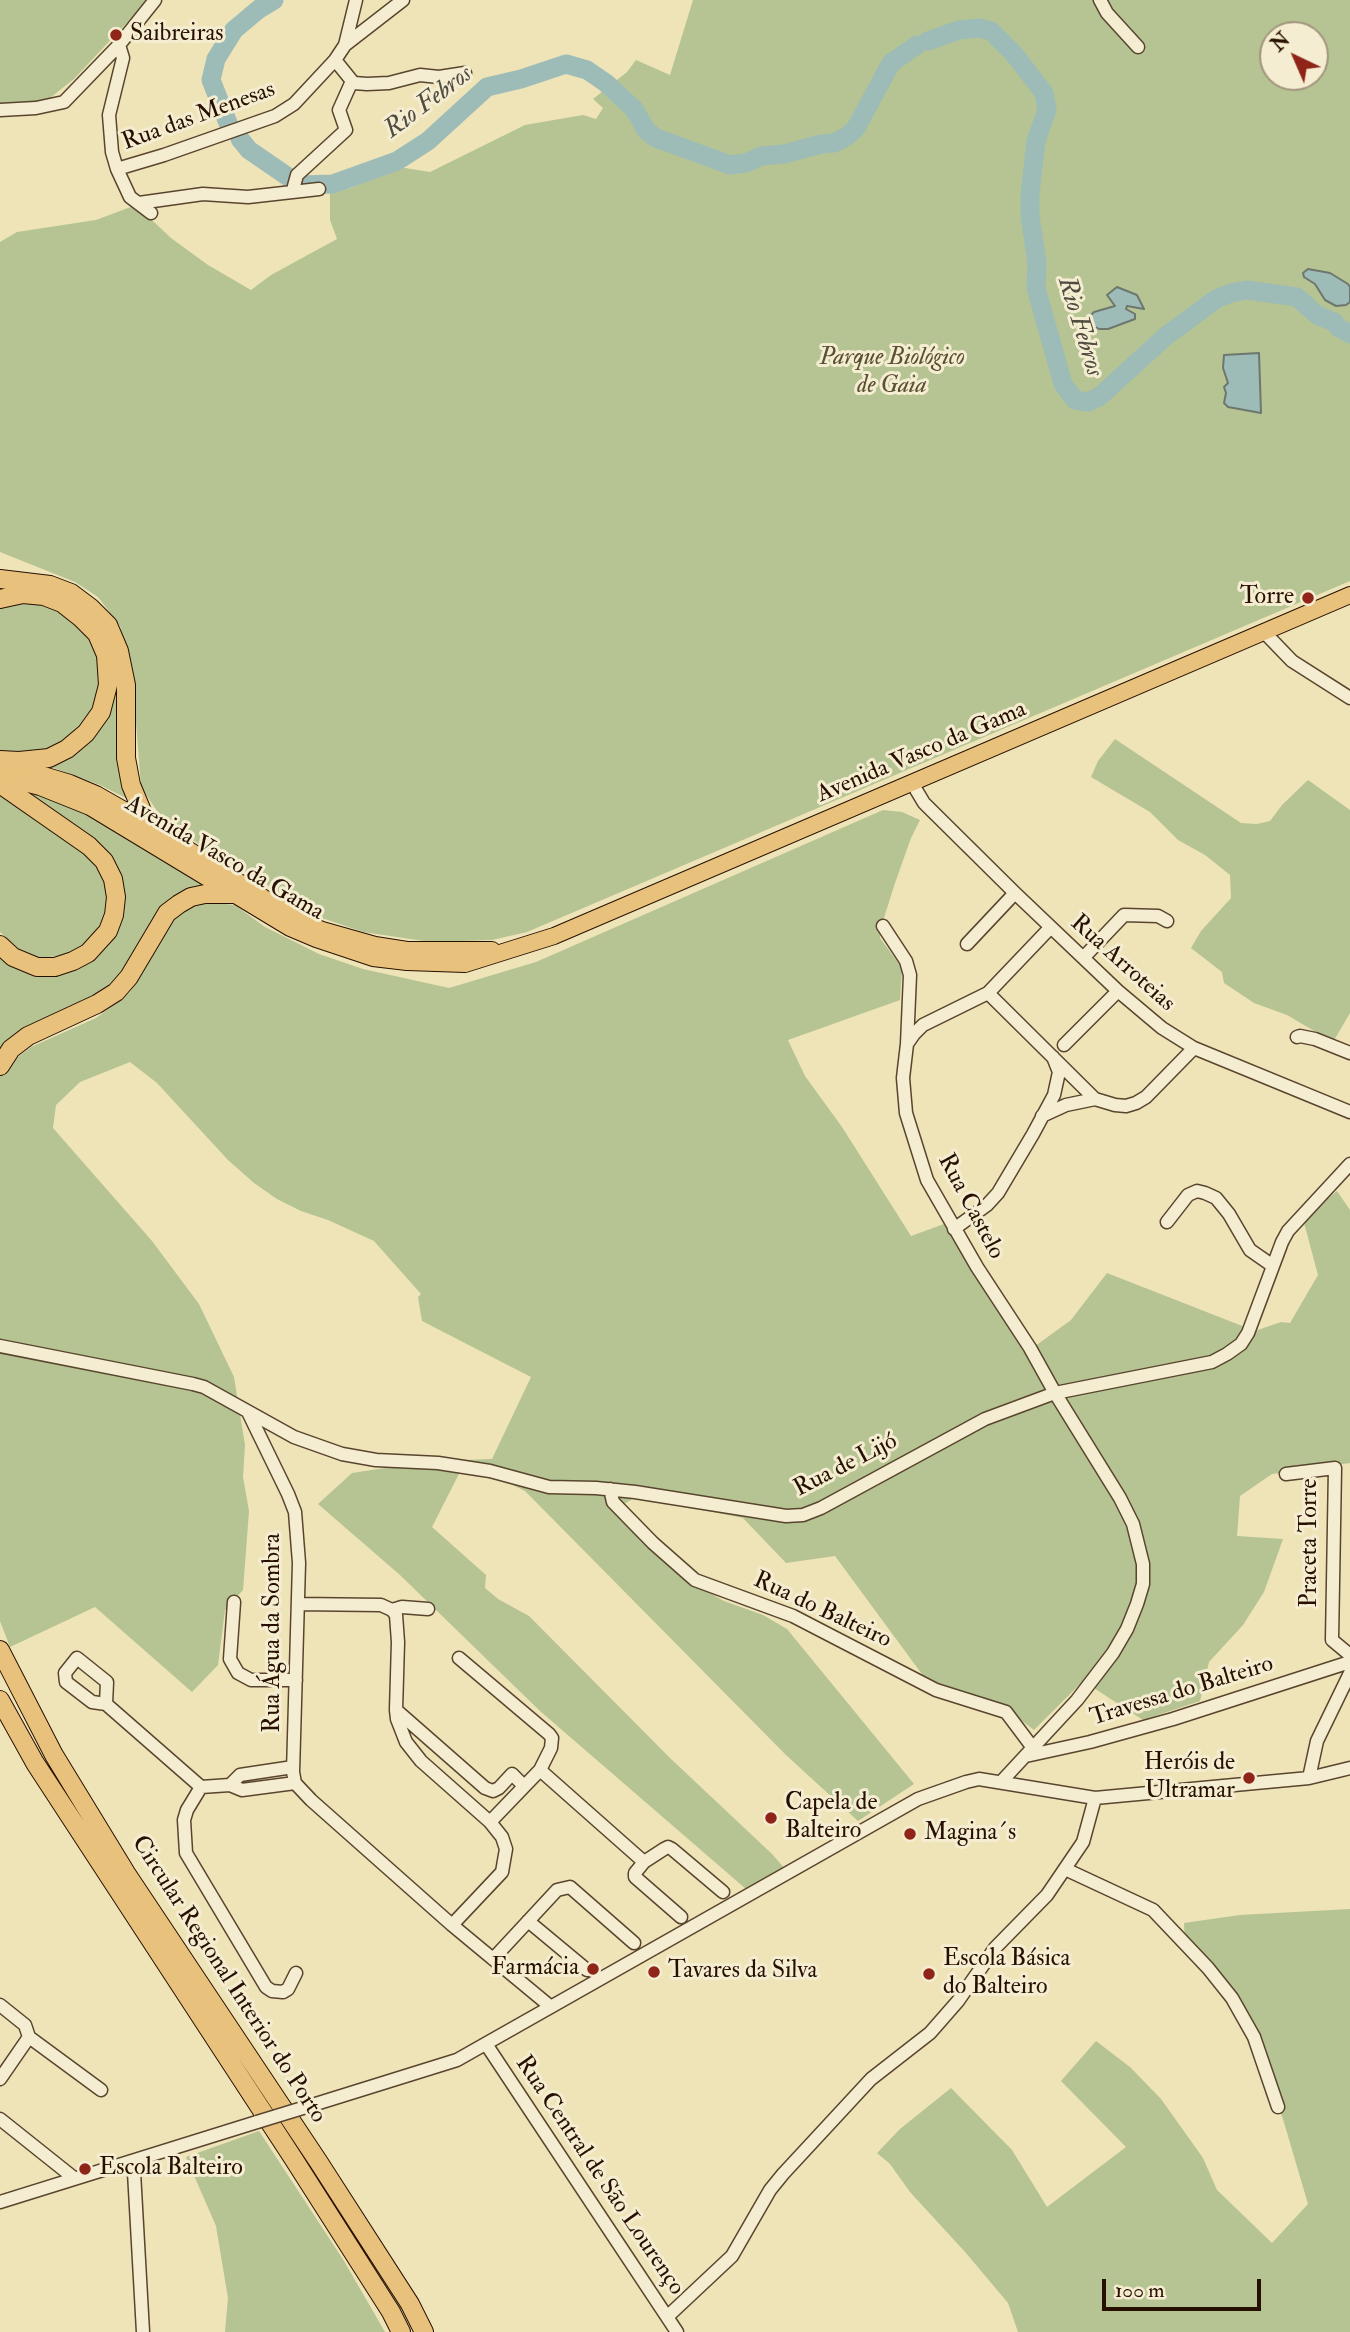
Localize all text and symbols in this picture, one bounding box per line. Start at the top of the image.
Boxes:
place label: Saibreiras [130,21,224,49]
north arrow [1259,21,1329,91]
marker: Saibreiras [108,27,124,43]
text: N [1266,28,1295,57]
water label: Rio Febros [379,60,479,146]
street label: Rua das Menesas [119,76,279,158]
water label: Rio Febros [1049,274,1109,380]
park label: Parque Biológico de Gaia [819,345,965,401]
place label: Torre [1240,584,1294,612]
marker: Torre [1300,590,1316,606]
street label: Avenida Vasco da Gama [813,696,1031,810]
street label: Avenida Vasco da Gama [119,790,329,928]
street label: Rua Arroteias [1064,909,1180,1019]
street label: Rua Castelo [930,1149,1010,1265]
street label: Rua de Lijó [790,1428,902,1504]
street label: Praceta Torre [1297,1478,1325,1608]
street label: Rua Água da Sombra [260,1533,288,1733]
street label: Rua do Balteiro [748,1566,896,1656]
street label: Travessa do Balteiro [1087,1650,1277,1734]
place label: Heróis de Ultramar [1144,1750,1235,1806]
marker: Heróis de Ultramar [1241,1770,1257,1786]
place label: Capela de Balteiro [785,1790,877,1846]
marker: Capela de Balteiro [763,1810,779,1826]
place label: Magina´s [924,1820,1016,1848]
marker: Magina´s [902,1826,918,1842]
street label: Circular Regional Interior do Porto [124,1831,332,2129]
place label: Escola Básica do Balteiro [943,1946,1070,2002]
place label: Farmácia [491,1955,579,1983]
place label: Tavares da Silva [668,1958,817,1986]
marker: Farmácia [585,1961,601,1977]
marker: Tavares da Silva [646,1964,662,1980]
marker: Escola Básica do Balteiro [921,1966,937,1982]
street label: Rua Central de São Lourenço [508,2051,690,2301]
place label: Escola Balteiro [99,2155,243,2183]
marker: Escola Balteiro [77,2161,93,2177]
scale bar [1105,2266,1264,2310]
text: 100 m [1115,2277,1165,2304]

